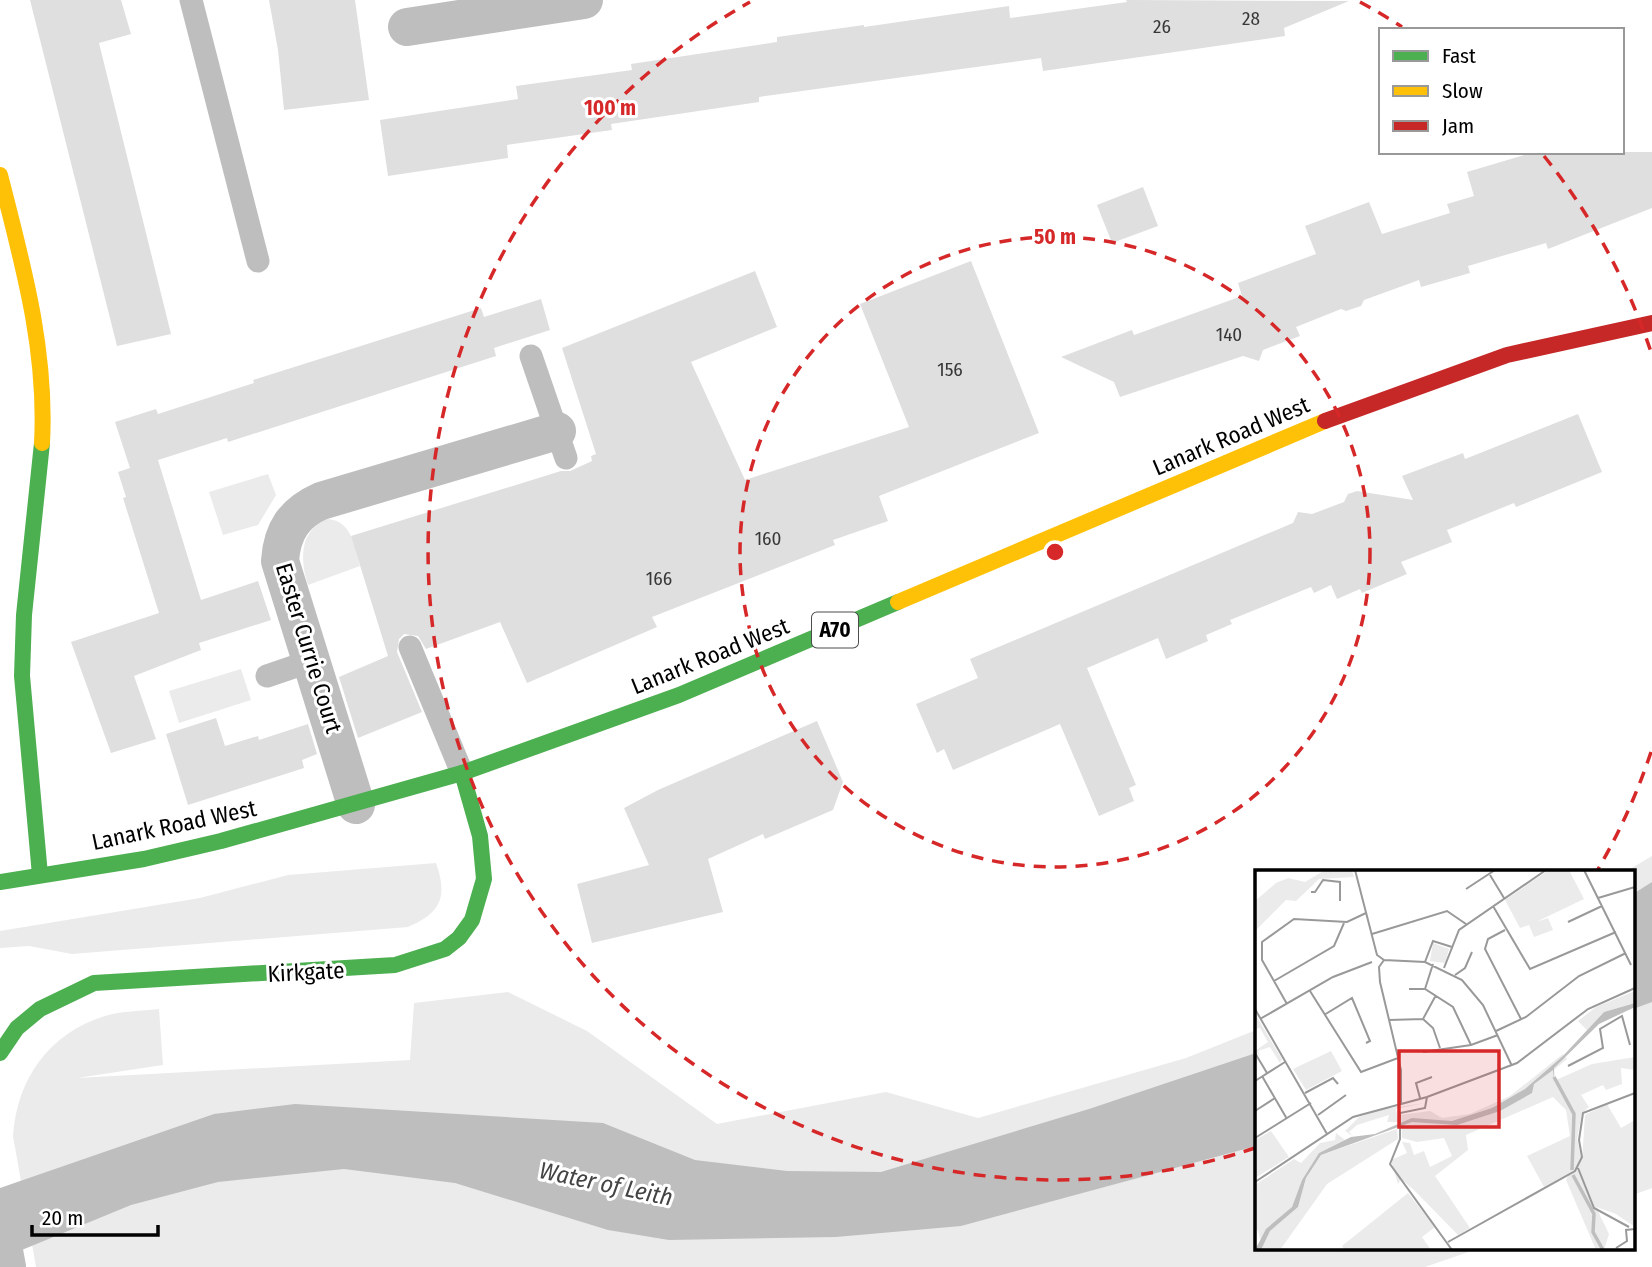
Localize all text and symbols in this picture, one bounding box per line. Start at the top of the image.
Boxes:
house number: 28 [1242,7,1260,30]
house number: 26 [1153,15,1171,38]
legend [1379,28,1624,154]
text: Fast [1442,43,1476,69]
text: Slow [1442,78,1483,104]
text: 100 m [584,95,636,121]
text: Jam [1442,113,1474,139]
text: 50 m [1034,224,1076,250]
house number: 140 [1216,323,1242,346]
house number: 156 [937,358,963,381]
street label: Lanark Road West [1148,390,1314,482]
house number: 160 [755,527,781,550]
centre of rings [1043,540,1067,564]
street label: Easter Currie Court [270,560,348,737]
house number: 166 [646,567,672,590]
street label: Lanark Road West [627,611,793,700]
road number: A70 [812,612,858,648]
street label: Lanark Road West [89,794,259,856]
inset map [1255,870,1634,1250]
street label: Kirkgate [267,956,345,988]
water label: Water of Leith [537,1156,675,1212]
scale bar [32,1194,158,1238]
text: 20 m [42,1205,83,1231]

